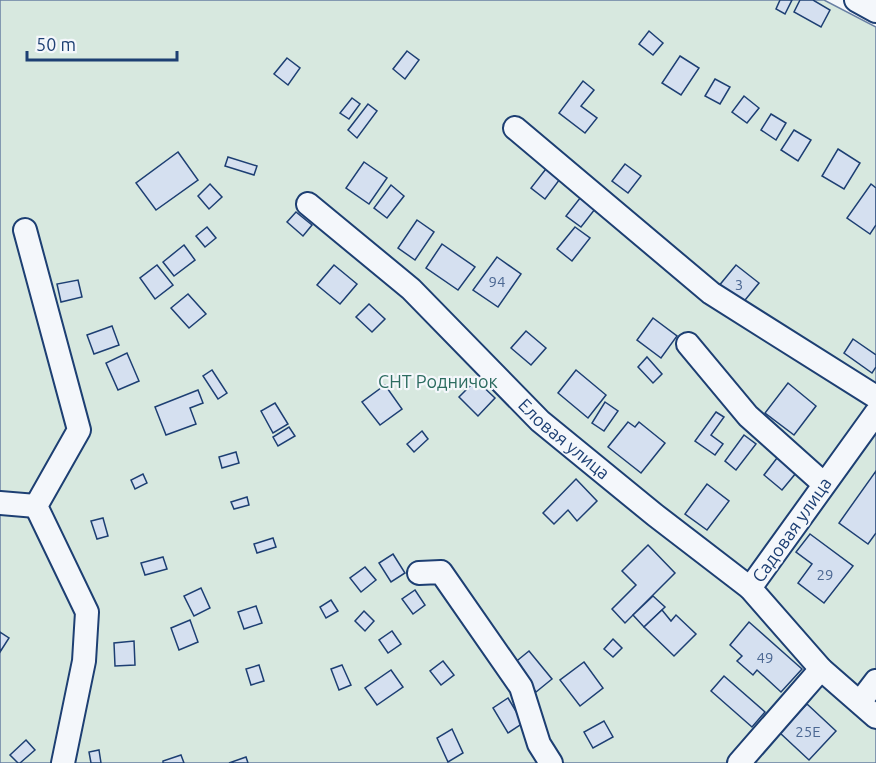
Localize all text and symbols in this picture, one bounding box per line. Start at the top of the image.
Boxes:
scale bar [27,24,177,62]
text: 50 m [36,34,76,54]
house number: 94 [489,273,505,290]
house number: 3 [735,276,743,293]
park label: СНТ Родничок [378,371,498,391]
street label: Еловая улица [515,394,614,483]
street label: Садовая улица [748,473,835,586]
house number: 29 [817,566,833,583]
house number: 49 [757,649,773,666]
house number: 25Е [795,723,821,740]

